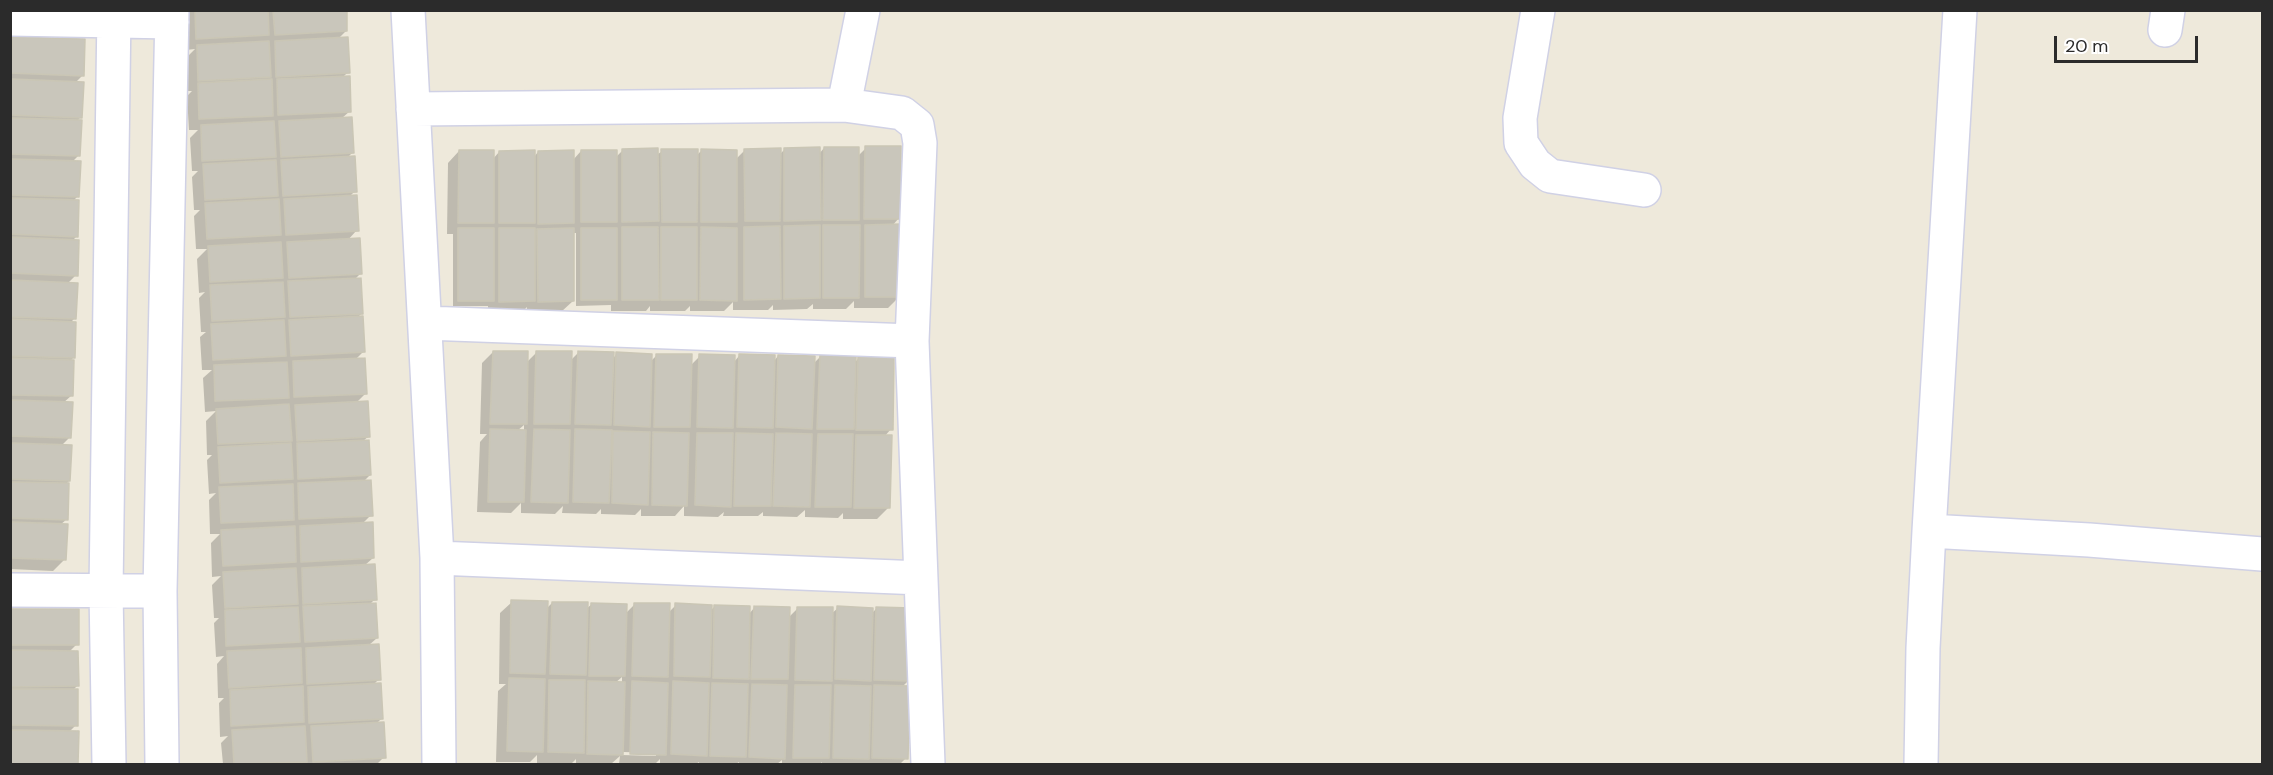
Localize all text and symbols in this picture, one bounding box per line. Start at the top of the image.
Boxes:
scale bar [2057,24,2201,62]
text: 20 m [2065,34,2108,58]

